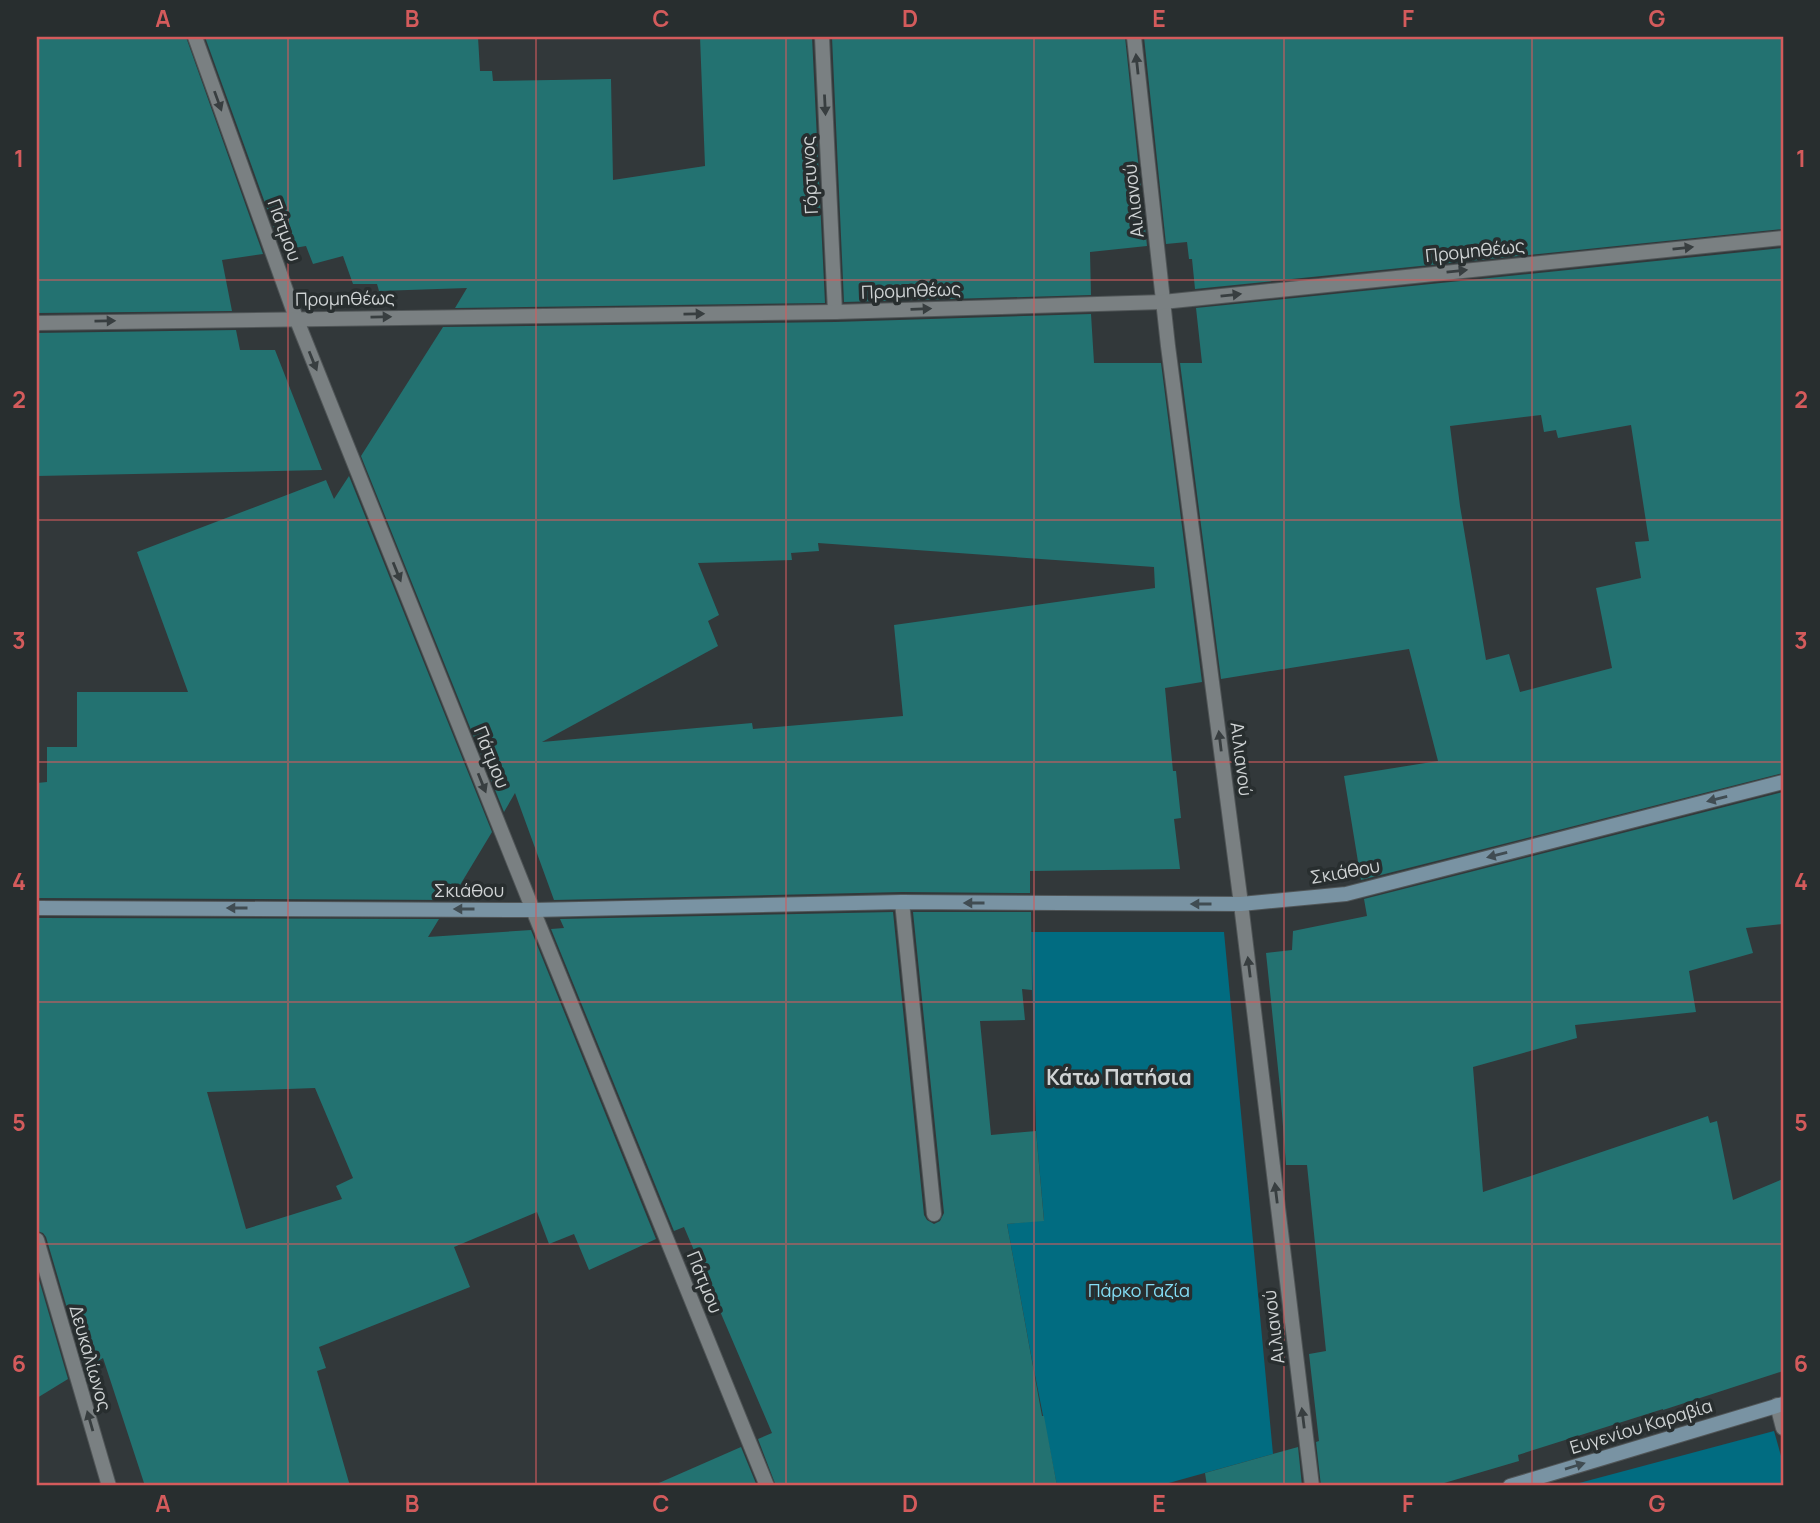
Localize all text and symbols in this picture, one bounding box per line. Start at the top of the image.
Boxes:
text: A [155,2,171,34]
text: B [405,2,419,34]
text: C [653,2,670,34]
text: D [902,2,918,34]
text: E [1152,2,1166,34]
text: F [1402,2,1414,34]
text: G [1649,2,1666,34]
one-way arrow [1132,53,1143,75]
one-way arrow [213,91,224,112]
one-way arrow [820,94,831,116]
street label: Γόρτυνος [795,135,823,215]
text: 1 [14,142,24,174]
text: 1 [1796,142,1806,174]
street label: Αιλιανού [1117,163,1149,239]
street label: Πάτμου [263,195,307,265]
street label: Προμηθέως [1424,233,1526,267]
one-way arrow [1673,242,1695,253]
one-way arrow [1446,265,1468,276]
street label: Προμηθέως [861,276,961,304]
street label: Προμηθέως [295,285,395,311]
one-way arrow [1220,289,1242,300]
one-way arrow [910,304,932,315]
one-way arrow [683,308,705,320]
one-way arrow [371,311,393,323]
one-way arrow [94,316,116,327]
one-way arrow [307,350,318,371]
text: 2 [12,383,26,415]
text: 2 [1794,383,1808,415]
one-way arrow [392,562,403,583]
text: 3 [12,624,26,656]
text: 3 [1794,624,1808,656]
street label: Αιλιανού [1226,721,1258,797]
street label: Πάτμου [469,722,515,792]
one-way arrow [1214,730,1225,752]
one-way arrow [477,773,488,794]
one-way arrow [1706,794,1728,805]
one-way arrow [1486,850,1508,861]
street label: Σκιάθου [1308,853,1382,889]
text: 4 [12,865,26,897]
text: 4 [1794,865,1808,897]
street label: Σκιάθου [434,878,504,902]
one-way arrow [962,897,984,908]
one-way arrow [1190,898,1212,910]
one-way arrow [226,903,248,914]
one-way arrow [453,903,475,915]
one-way arrow [1243,956,1254,978]
district label: Κάτω Πατήσια [1046,1063,1192,1091]
text: 5 [12,1106,26,1138]
text: 5 [1794,1106,1808,1138]
one-way arrow [1271,1181,1282,1203]
street label: Πάτμου [682,1247,728,1317]
park label: Πάρκο Γαζία [1088,1278,1190,1302]
street label: Αιλιανού [1257,1289,1289,1365]
street label: Δευκαλίωνος [64,1302,118,1414]
text: 6 [12,1347,26,1379]
text: 6 [1794,1347,1808,1379]
street label: Ευγενίου Καραβία [1567,1393,1715,1459]
one-way arrow [1298,1407,1309,1429]
one-way arrow [84,1410,95,1432]
one-way arrow [1565,1461,1586,1471]
text: A [155,1487,171,1519]
text: B [405,1487,419,1519]
text: C [653,1487,670,1519]
text: D [902,1487,918,1519]
text: E [1152,1487,1166,1519]
text: F [1402,1487,1414,1519]
text: G [1649,1487,1666,1519]

